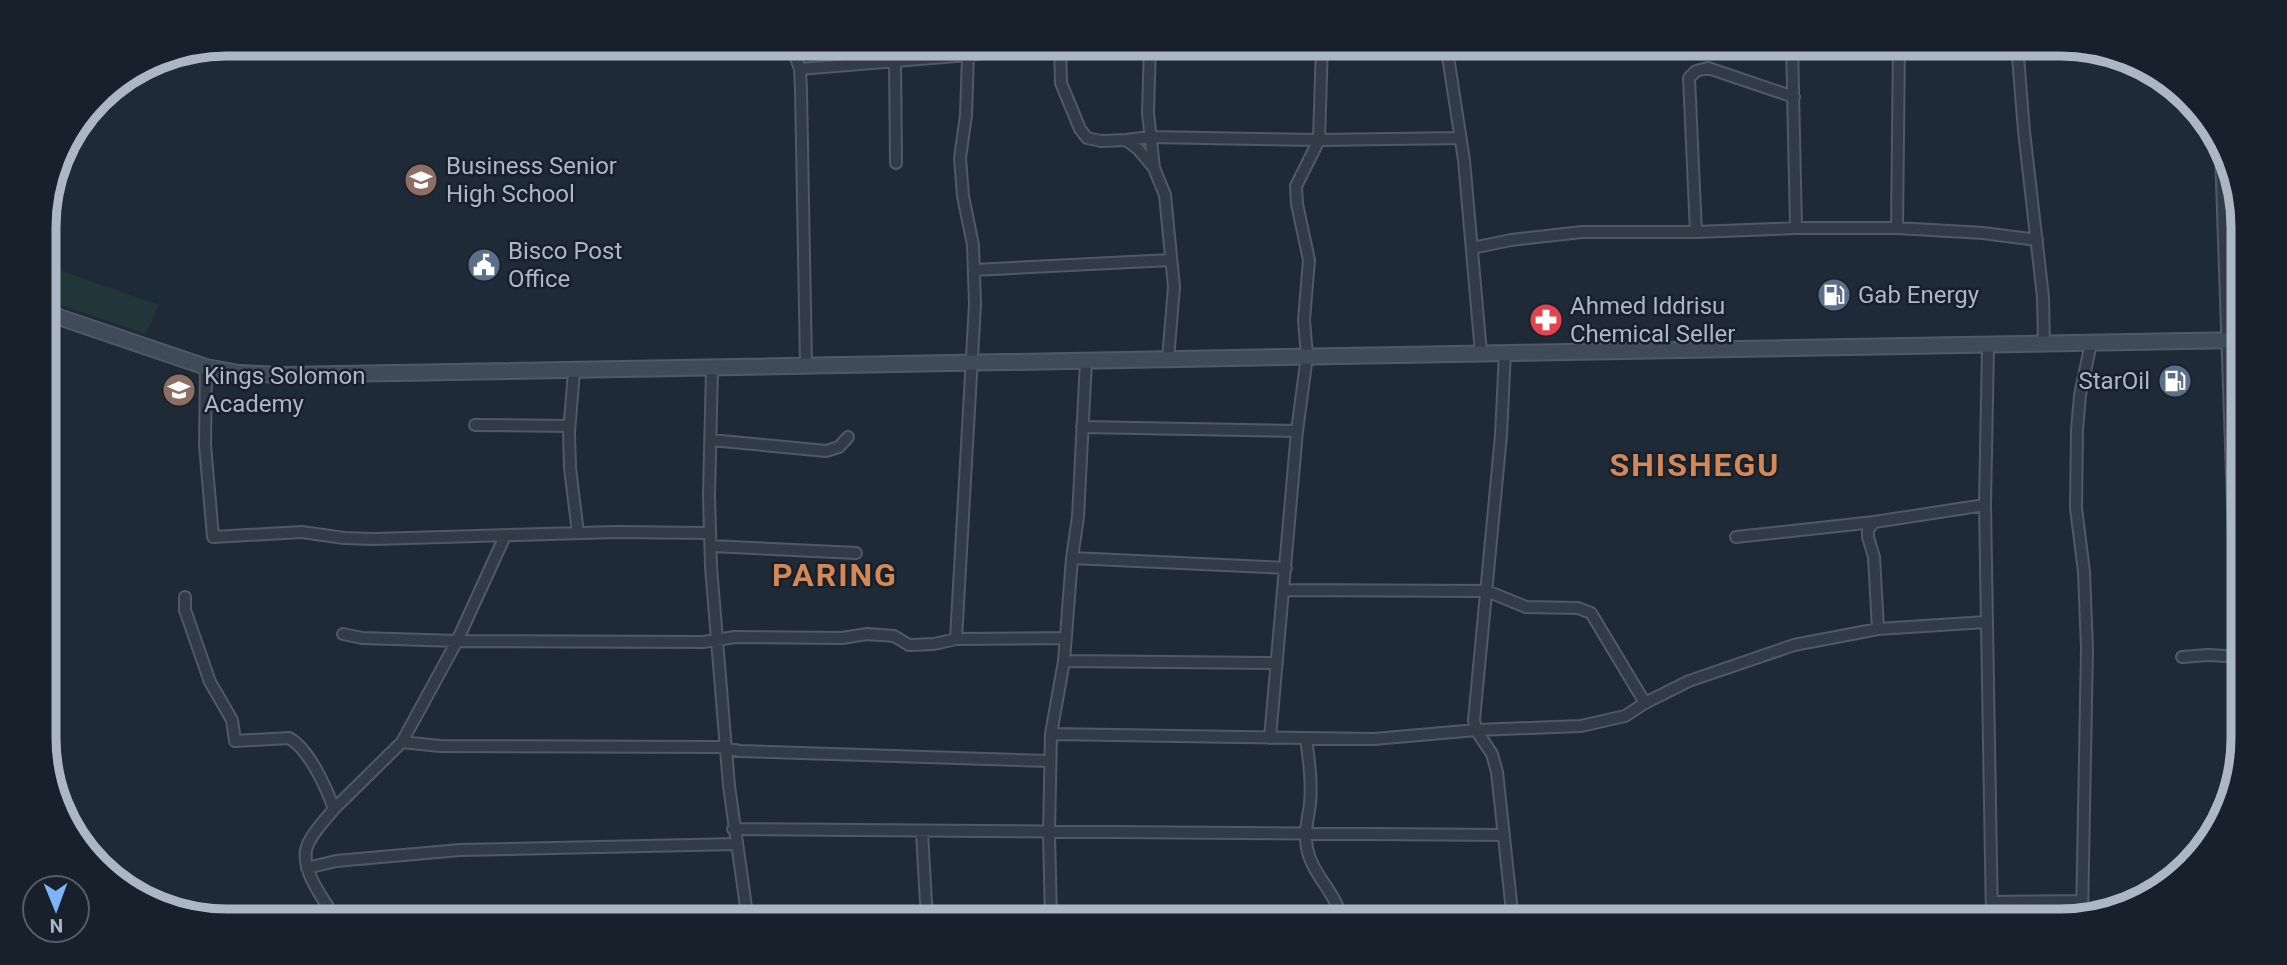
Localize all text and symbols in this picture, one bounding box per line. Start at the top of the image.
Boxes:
place label: Business Senior High School [446,152,617,208]
school or university icon: Business Senior High School [402,161,440,199]
place label: Bisco Post Office [508,237,622,293]
public building icon: Bisco Post Office [465,246,503,284]
fuel station icon: Gab Energy [1815,276,1853,314]
place label: Gab Energy [1858,281,1980,309]
place label: Ahmed Iddrisu Chemical Seller [1570,292,1735,348]
pharmacy icon: Ahmed Iddrisu Chemical Seller [1527,301,1565,339]
place label: Kings Solomon Academy [204,362,365,418]
fuel station icon: StarOil [2156,362,2194,400]
place label: StarOil [2079,367,2150,395]
school or university icon: Kings Solomon Academy [160,371,198,409]
district label: SHISHEGU [1610,446,1780,484]
district label: PARING [772,556,898,594]
north arrow [21,874,91,944]
text: N [49,914,63,937]

